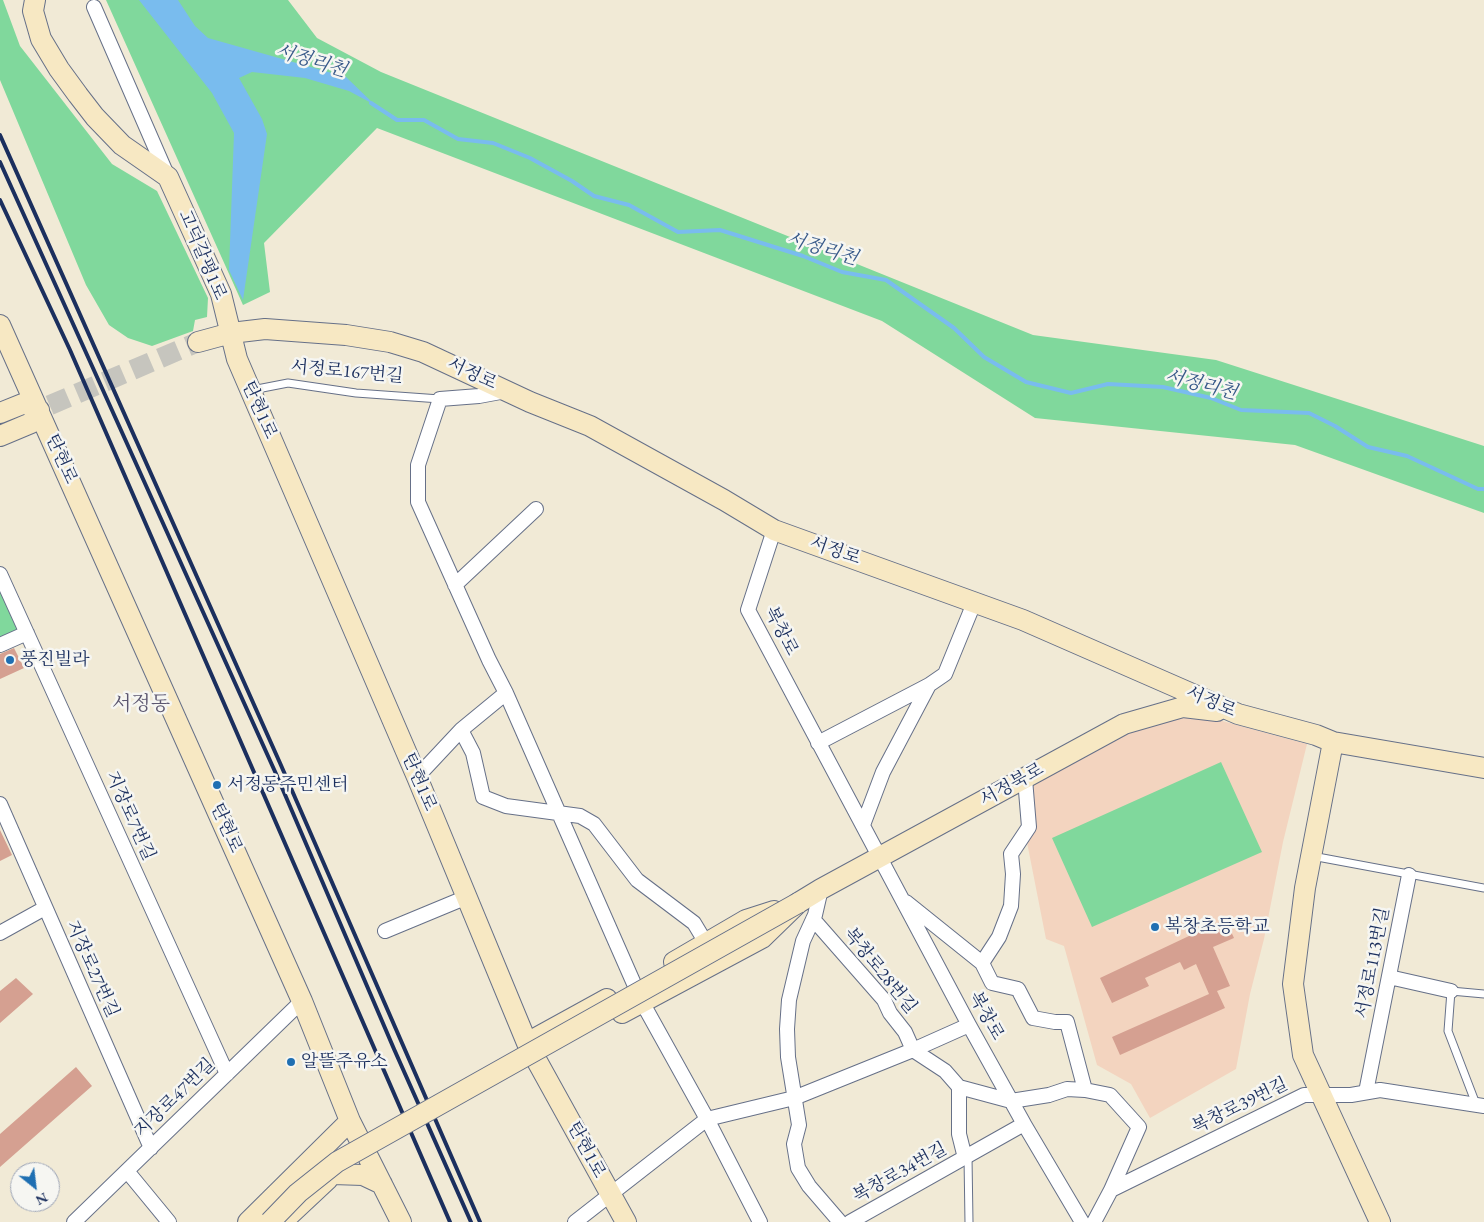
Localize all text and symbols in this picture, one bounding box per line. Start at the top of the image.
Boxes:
water label: 서정리천 [273,39,349,83]
street label: 고덕갈평1로 [173,207,231,303]
water label: 서정리천 [784,227,860,271]
street label: 서정로 [444,353,500,395]
street label: 서정로167번길 [290,356,404,388]
water label: 서정리천 [1163,365,1239,405]
street label: 탄현1로 [237,378,281,442]
street label: 탄현로 [41,431,81,487]
street label: 서정로 [807,532,863,570]
street label: 복창로 [760,603,802,659]
place label: 풍진빌라 [20,649,90,671]
marker: 풍진빌라 [4,654,16,666]
street label: 서정로 [1183,682,1239,722]
district label: 서정동 [112,693,170,717]
street label: 탄현1로 [397,750,441,814]
street label: 서정북로 [976,759,1048,811]
street label: 지장로7번길 [101,768,159,864]
place label: 서정동주민센터 [227,774,349,796]
marker: 서정동주민센터 [211,779,223,791]
street label: 탄현로 [206,800,246,856]
street label: 서정로113번길 [1352,906,1394,1020]
place label: 복창초등학교 [1165,916,1269,938]
street label: 지장로27번길 [61,917,123,1021]
marker: 복창초등학교 [1149,921,1161,933]
street label: 복창로28번길 [839,924,921,1018]
street label: 복창로 [964,988,1008,1044]
place label: 알뜰주유소 [301,1051,388,1073]
street label: 지장로47번길 [130,1054,220,1142]
marker: 알뜰주유소 [285,1056,297,1068]
street label: 복창로39번길 [1188,1073,1292,1139]
street label: 탄현1로 [562,1118,610,1182]
street label: 복창로34번길 [849,1138,951,1208]
north arrow [10,1162,60,1212]
text: N [32,1189,51,1210]

